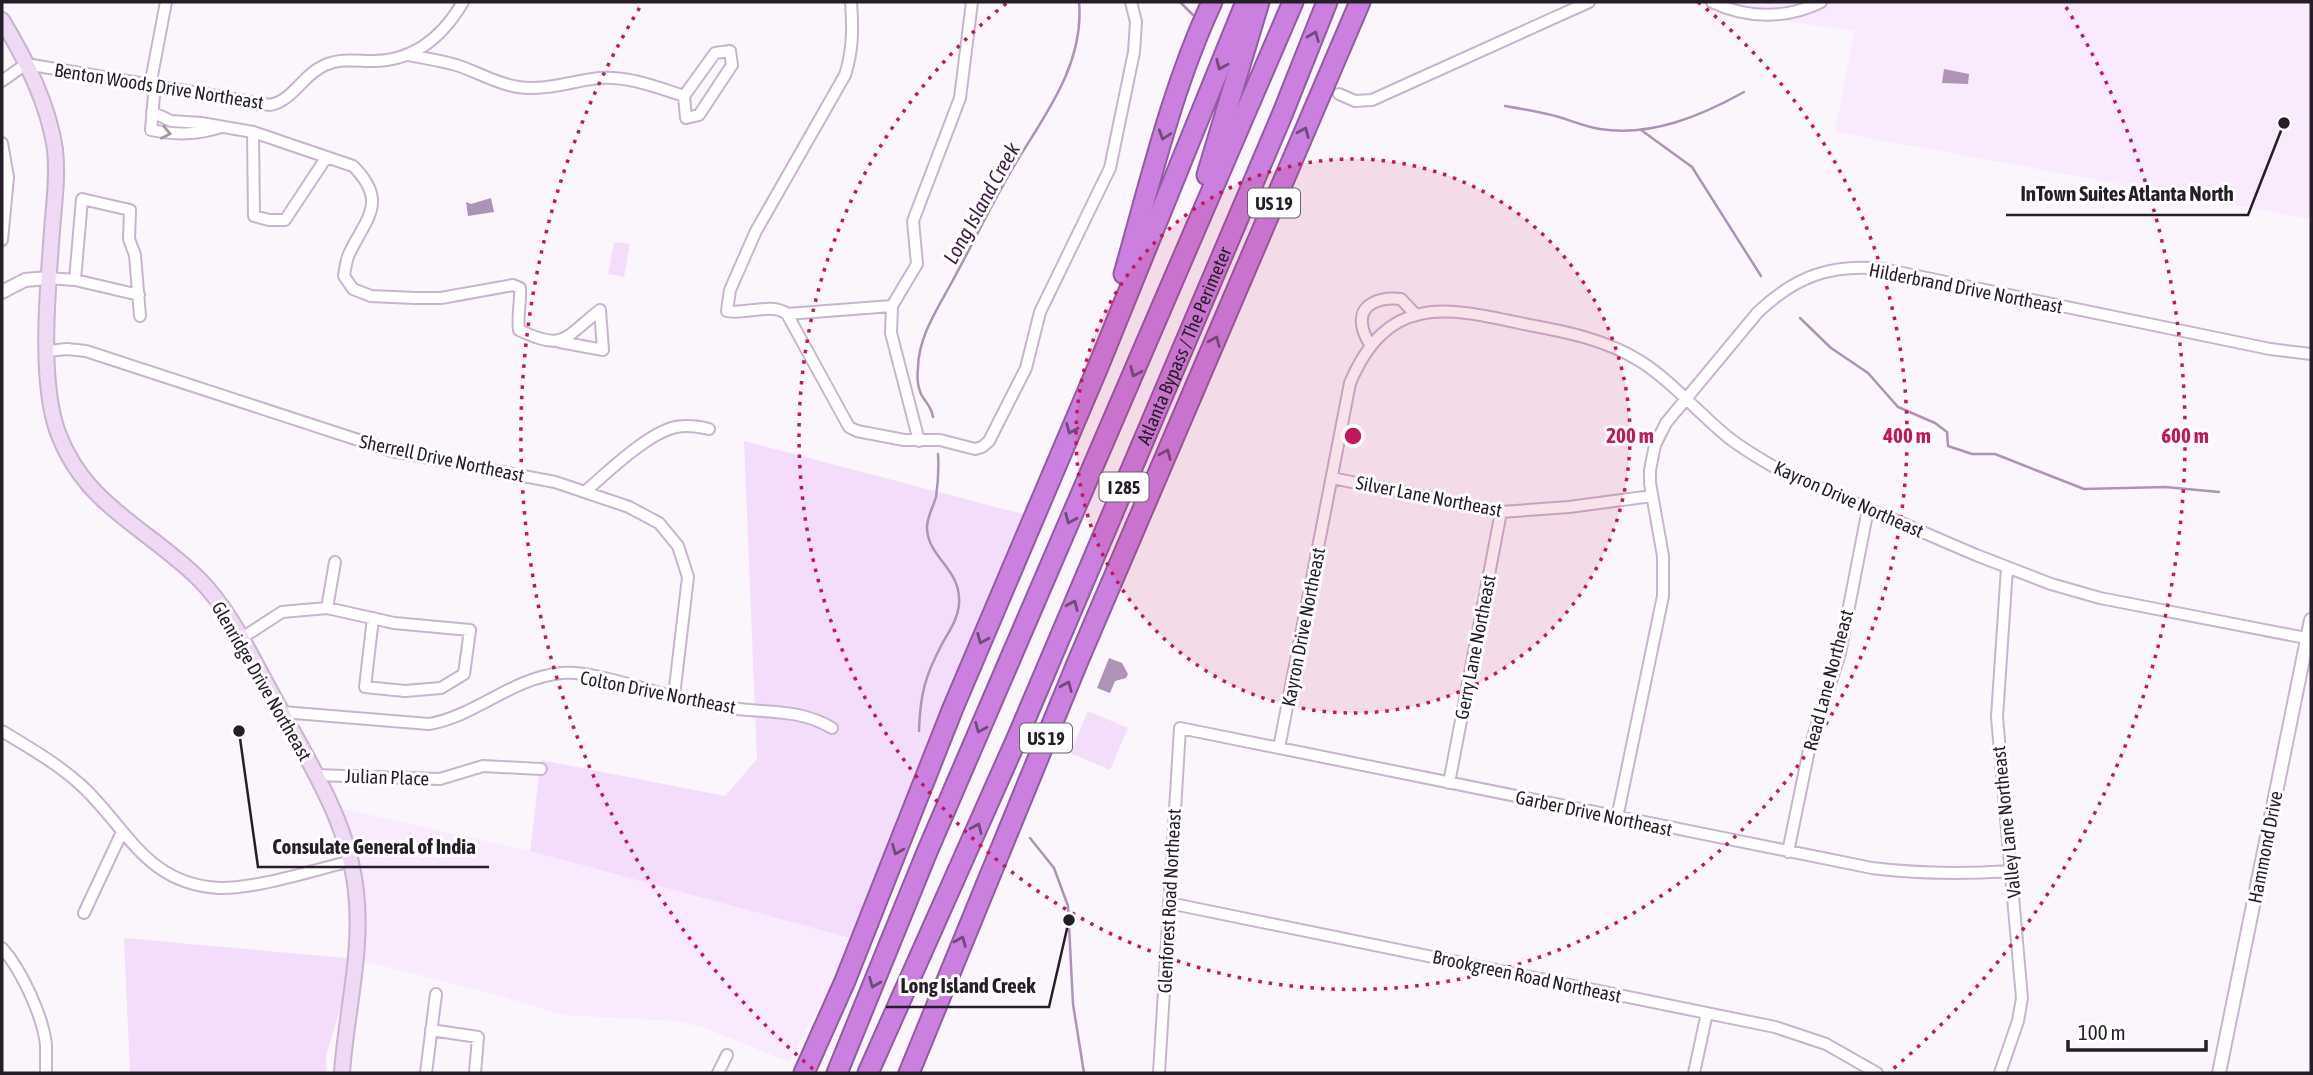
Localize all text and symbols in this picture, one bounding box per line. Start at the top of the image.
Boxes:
one-way arrow [1305,30,1319,42]
one-way arrow [1215,58,1229,70]
street label: Benton Woods Drive Northeast [53,59,265,113]
one-way arrow [160,124,172,139]
one-way arrow [1296,127,1310,139]
one-way arrow [1158,129,1173,141]
water label: Long Island Creek [938,138,1025,268]
callout: InTown Suites Atlanta North [2006,173,2248,215]
text: InTown Suites Atlanta North [2020,181,2234,205]
road number: US 19 [1248,188,1300,218]
street label: Atlanta Bypass / The Perimeter [1132,243,1236,448]
street label: Hilderbrand Drive Northeast [1867,258,2065,318]
one-way arrow [1206,336,1220,348]
one-way arrow [1129,365,1143,377]
one-way arrow [1065,423,1079,435]
text: 200 m [1606,423,1654,447]
text: 400 m [1882,423,1931,447]
text: 600 m [2161,423,2209,447]
centre of rings [1341,424,1365,448]
street label: Sherrell Drive Northeast [358,430,526,486]
one-way arrow [1158,449,1172,462]
street label: Kayron Drive Northeast [1771,456,1927,542]
street label: Silver Lane Northeast [1354,471,1504,521]
road number: I 285 [1100,472,1148,502]
one-way arrow [1064,512,1078,525]
street label: Kayron Drive Northeast [1277,546,1329,708]
street label: Gerry Lane Northeast [1450,573,1500,721]
street label: Glenridge Drive Northeast [207,598,317,764]
one-way arrow [1065,600,1079,612]
street label: Read Lane Northeast [1799,607,1857,753]
one-way arrow [976,632,990,644]
street label: Colton Drive Northeast [578,666,738,718]
one-way arrow [1059,681,1073,693]
one-way arrow [974,721,988,733]
road number: US 19 [1020,724,1072,752]
street label: Valley Lane Northeast [1987,745,2025,899]
street label: Julian Place [345,765,429,789]
street label: Garber Drive Northeast [1514,786,1674,840]
street label: Hammond Drive [2243,789,2287,905]
street label: Glenforest Road Northeast [1153,808,1185,994]
one-way arrow [969,823,983,835]
callout: Consulate General of India [258,825,489,867]
text: Consulate General of India [272,834,476,858]
one-way arrow [891,843,905,855]
one-way arrow [953,936,967,948]
street label: Brookgreen Road Northeast [1431,945,1623,1007]
callout: Long Island Creek [886,965,1049,1007]
text: Long Island Creek [900,973,1036,997]
one-way arrow [868,976,882,988]
scale bar [2068,1009,2206,1052]
text: 100 m [2078,1020,2126,1044]

